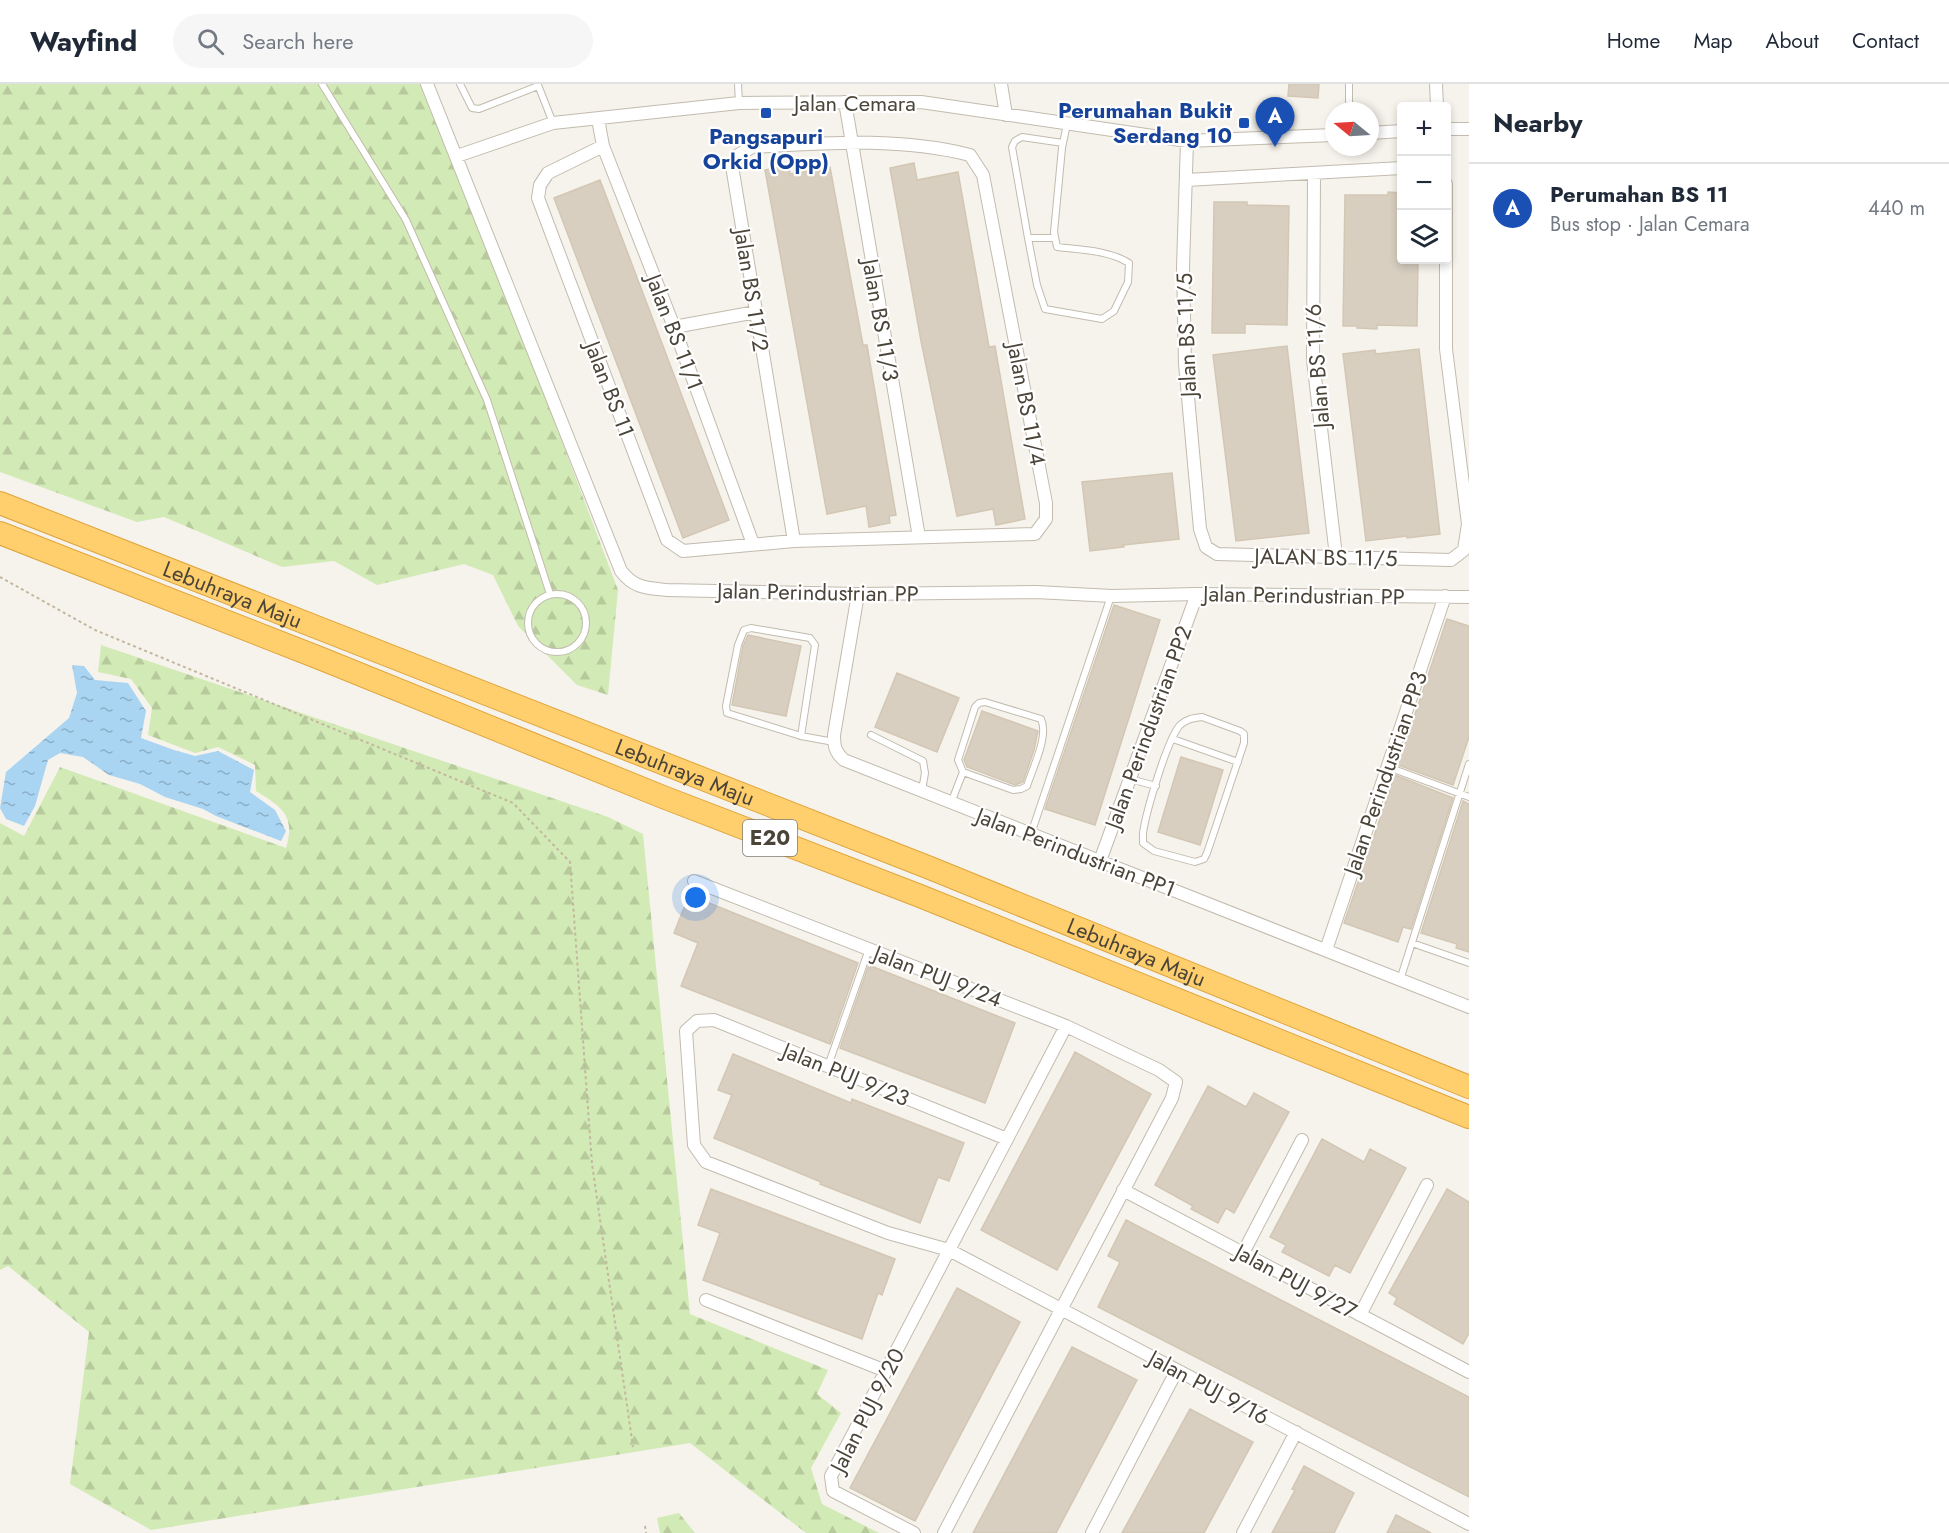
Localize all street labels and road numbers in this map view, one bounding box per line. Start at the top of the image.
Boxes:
street label: Jalan Cemara [791,87,916,119]
street label: Jalan BS 11/2 [726,223,778,354]
street label: Jalan BS 11/3 [854,253,908,384]
street label: Jalan BS 11/1 [637,267,712,395]
street label: Jalan BS 11/5 [1168,272,1204,401]
street label: Jalan BS 11/6 [1297,303,1338,432]
street label: Jalan BS 11 [576,334,643,442]
street label: Jalan BS 11/4 [999,337,1055,468]
street label: JALAN BS 11/5 [1251,540,1398,574]
street label: Lebuhraya Maju [158,553,307,636]
street label: Jalan Perindustrian PP [714,574,919,610]
street label: Jalan Perindustrian PP [1200,577,1405,613]
street label: Jalan Perindustrian PP2 [1095,621,1200,836]
street label: Jalan Perindustrian PP3 [1334,667,1435,882]
street label: Lebuhraya Maju [611,730,760,814]
street label: Jalan Perindustrian PP1 [969,798,1180,905]
road number: E20 [743,820,797,856]
street label: Lebuhraya Maju [1062,909,1211,994]
street label: Jalan PUJ 9/24 [866,936,1007,1015]
street label: Jalan PUJ 9/23 [775,1033,914,1114]
street label: Jalan PUJ 9/27 [1227,1234,1363,1327]
street label: Jalan PUJ 9/16 [1140,1340,1275,1432]
street label: Jalan PUJ 9/20 [821,1342,912,1480]

